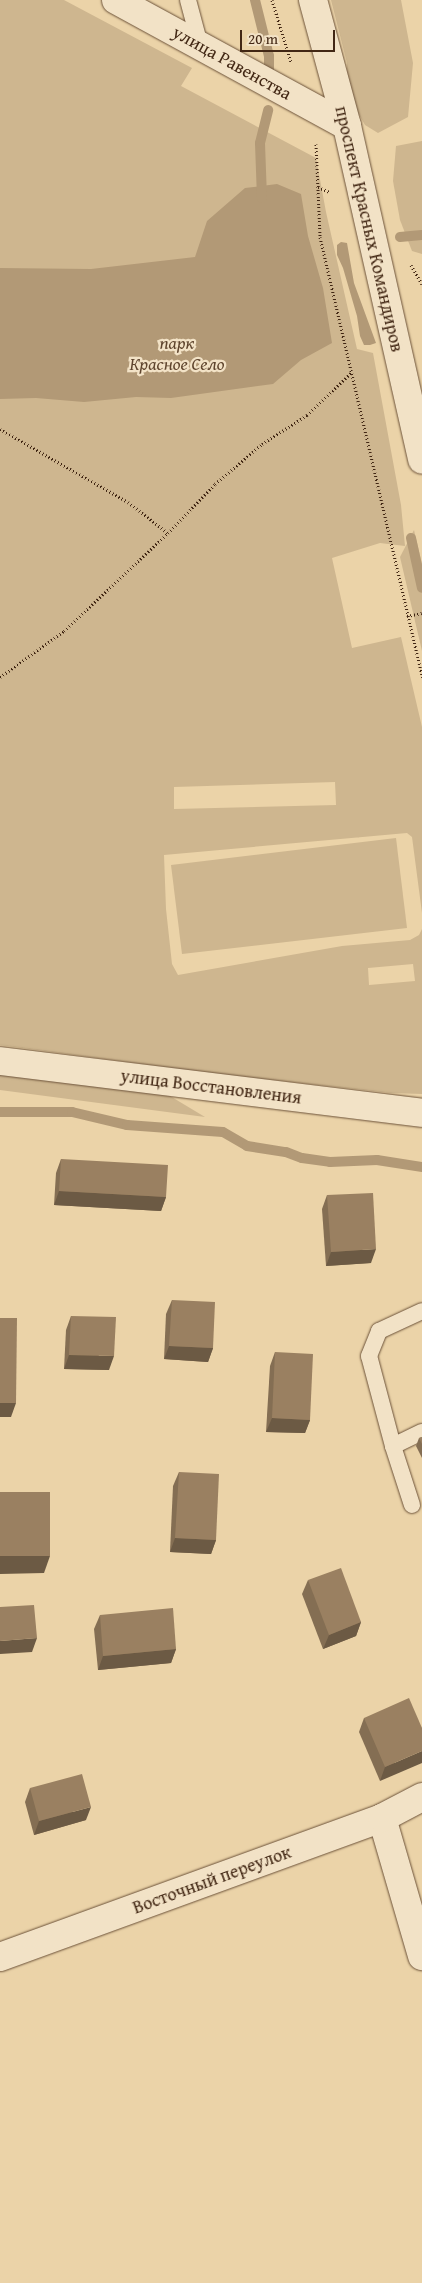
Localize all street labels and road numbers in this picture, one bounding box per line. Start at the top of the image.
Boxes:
street label: улица Равенства [169,21,295,105]
street label: проспект Красных Командиров [330,104,408,354]
street label: улица Восстановления [119,1065,303,1109]
street label: Восточный переулок [130,1841,294,1919]

